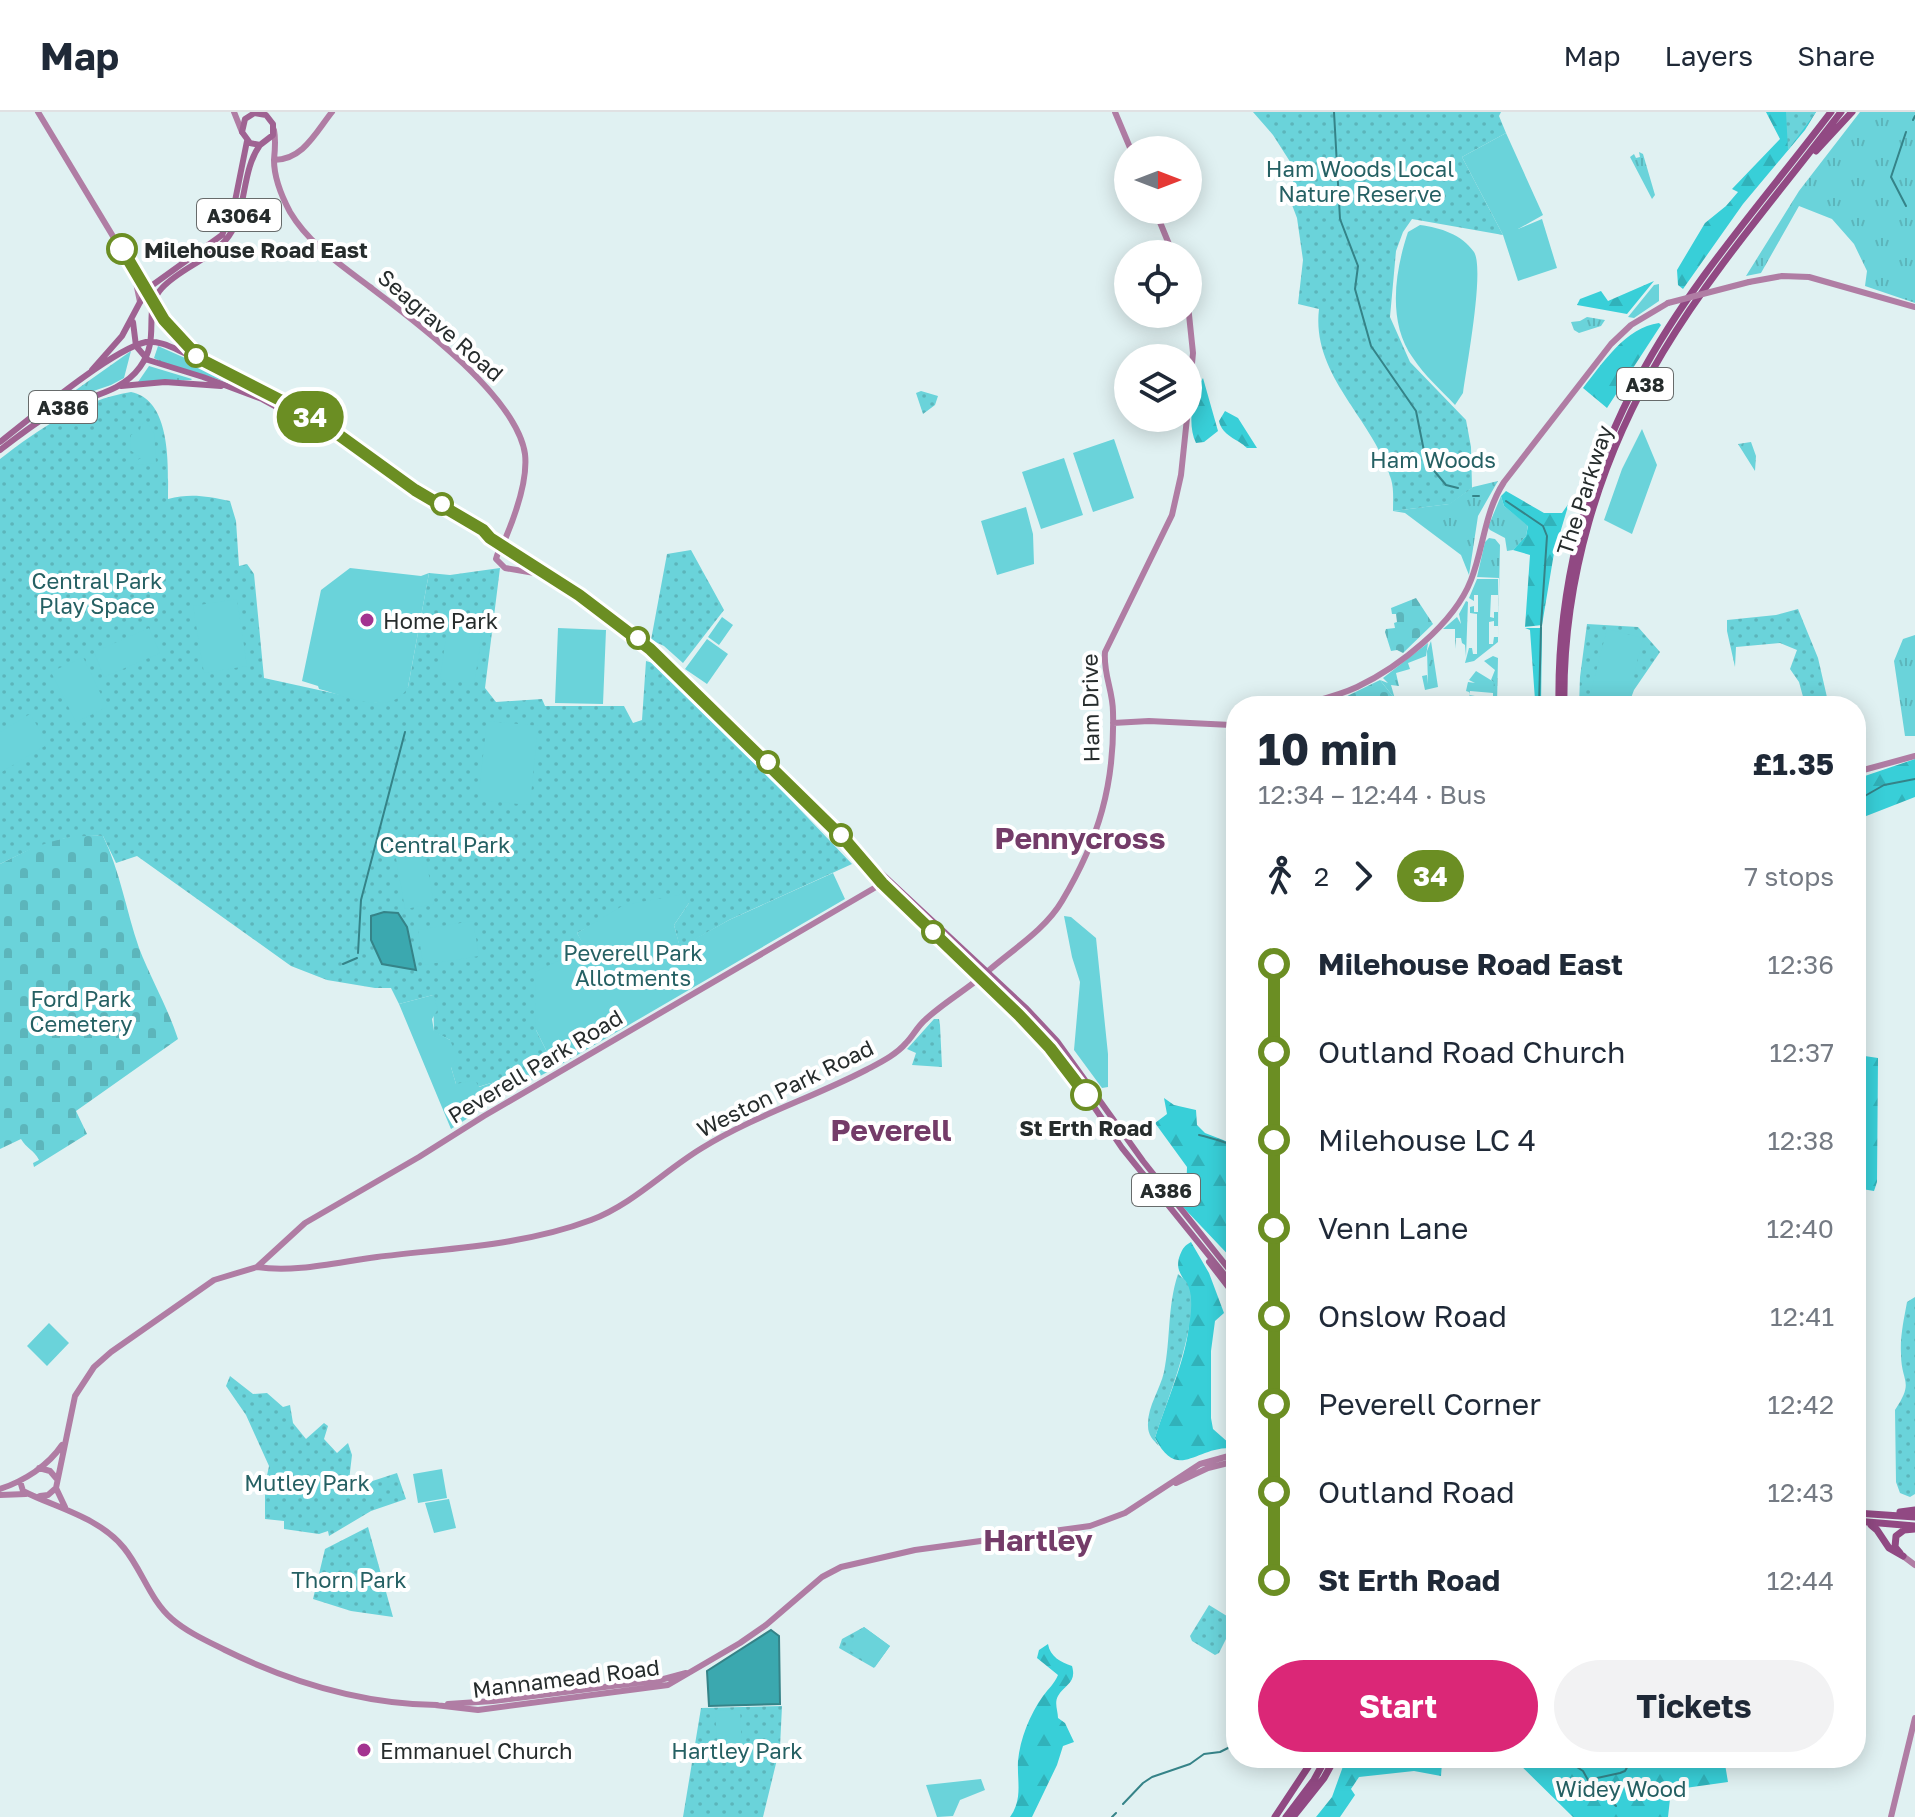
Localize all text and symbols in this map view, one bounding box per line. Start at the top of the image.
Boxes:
text: Map [40,33,119,78]
text: Map [1563,39,1621,72]
text: Layers [1665,39,1753,72]
text: Share [1797,39,1875,72]
north arrow [1114,136,1202,224]
map controls [1114,136,1202,432]
park label: Ham Woods Local Nature Reserve [1266,155,1454,207]
road number: A3064 [197,199,281,231]
marker: Milehouse Road East [107,234,137,264]
place label: Milehouse Road East [144,236,368,263]
button: locate [1114,240,1202,328]
street label: Seagrave Road [373,263,509,387]
button: layers [1114,344,1202,432]
unlabelled marker [185,345,207,367]
road number: A38 [1617,368,1673,400]
road number: A386 [29,391,97,423]
line badge: 34 [274,391,346,443]
text: 34 [293,400,327,433]
street label: The Parkway [1550,422,1618,558]
park label: Ham Woods [1370,446,1496,473]
unlabelled marker [431,493,453,515]
park label: Central Park Play Space [32,567,162,619]
place label: Home Park [383,607,498,634]
marker: Home Park [358,611,376,629]
unlabelled marker [627,627,649,649]
street label: Ham Drive [1076,653,1104,763]
text: 10 min [1258,722,1397,775]
text: £1.35 [1753,746,1834,782]
unlabelled marker [757,751,779,773]
text: 12:34 – 12:44 · Bus [1258,779,1486,810]
district label: Pennycross [995,820,1165,856]
unlabelled marker [830,824,852,846]
park label: Central Park [380,831,510,858]
icon: walk [1258,854,1302,898]
icon: forward [1341,854,1385,898]
text: 34 [1413,859,1448,892]
text: 2 [1314,861,1329,892]
text: 7 stops [1744,861,1834,892]
unlabelled marker [922,921,944,943]
park label: Peverell Park Allotments [563,939,703,991]
text: Milehouse Road East [1318,946,1623,982]
text: 12:36 [1768,949,1834,980]
park label: Ford Park Cemetery [29,985,133,1037]
street label: Peverell Park Road [443,1003,627,1129]
street label: Weston Park Road [692,1034,878,1142]
text: Outland Road Church [1318,1034,1626,1070]
text: 12:37 [1770,1037,1834,1068]
marker: St Erth Road [1071,1080,1101,1110]
district label: Peverell [830,1112,952,1148]
place label: St Erth Road [1019,1114,1153,1141]
text: Milehouse LC 4 [1318,1122,1536,1158]
text: 12:38 [1767,1125,1834,1156]
road number: A386 [1132,1174,1200,1206]
text: Venn Lane [1318,1210,1468,1246]
text: 12:40 [1767,1213,1834,1244]
text: Onslow Road [1318,1298,1507,1334]
text: 12:41 [1770,1301,1834,1332]
text: Peverell Corner [1318,1386,1541,1422]
text: 12:42 [1768,1389,1834,1420]
park label: Mutley Park [244,1469,370,1496]
text: Outland Road [1318,1474,1515,1510]
text: 12:43 [1767,1477,1834,1508]
district label: Hartley [983,1522,1093,1558]
text: St Erth Road [1318,1562,1500,1598]
text: 12:44 [1767,1565,1834,1596]
park label: Thorn Park [291,1566,407,1593]
street label: Mannamead Road [471,1653,661,1703]
button: Start [1258,1660,1538,1752]
button: Tickets [1554,1660,1834,1752]
place label: Emmanuel Church [380,1737,573,1764]
park label: Hartley Park [671,1737,803,1764]
marker: Emmanuel Church [355,1741,373,1759]
park label: Widey Wood [1556,1775,1686,1802]

